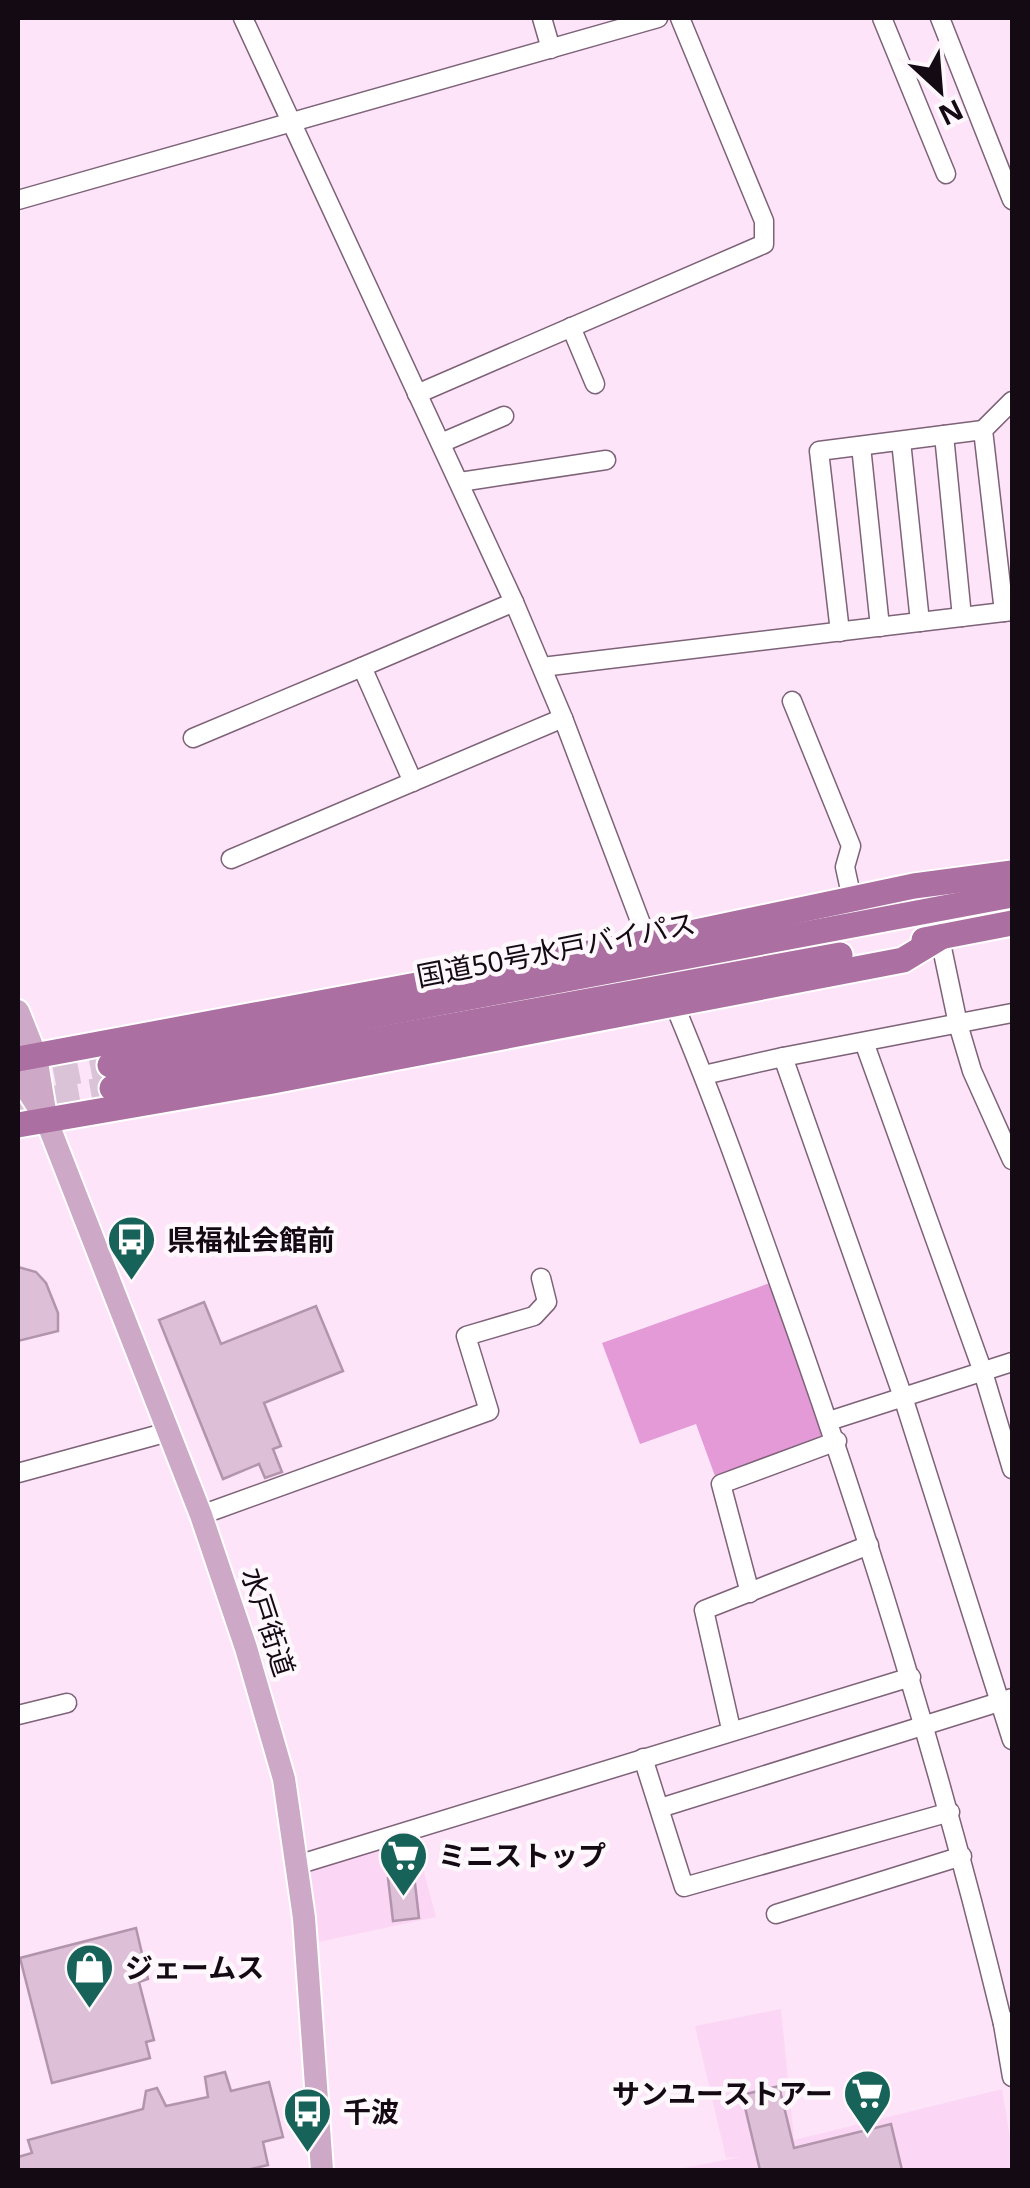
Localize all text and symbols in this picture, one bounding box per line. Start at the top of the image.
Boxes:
north arrow [890,40,990,140]
text: N [933,91,970,135]
street label: 国道50号水戸バイパス [413,903,699,995]
bus stop icon: 県福祉会館前 [106,1214,158,1282]
place label: 県福祉会館前 [167,1220,335,1258]
street label: 水戸街道 [234,1563,304,1681]
supermarket icon: ミニストップ [377,1830,429,1898]
place label: ミニストップ [438,1836,606,1874]
shop icon: ジェームス [64,1942,116,2010]
place label: ジェームス [125,1948,264,1986]
supermarket icon: サンユーストアー [842,2068,894,2136]
place label: サンユーストアー [612,2074,833,2112]
bus stop icon: 千波 [282,2086,334,2154]
place label: 千波 [343,2092,399,2130]

